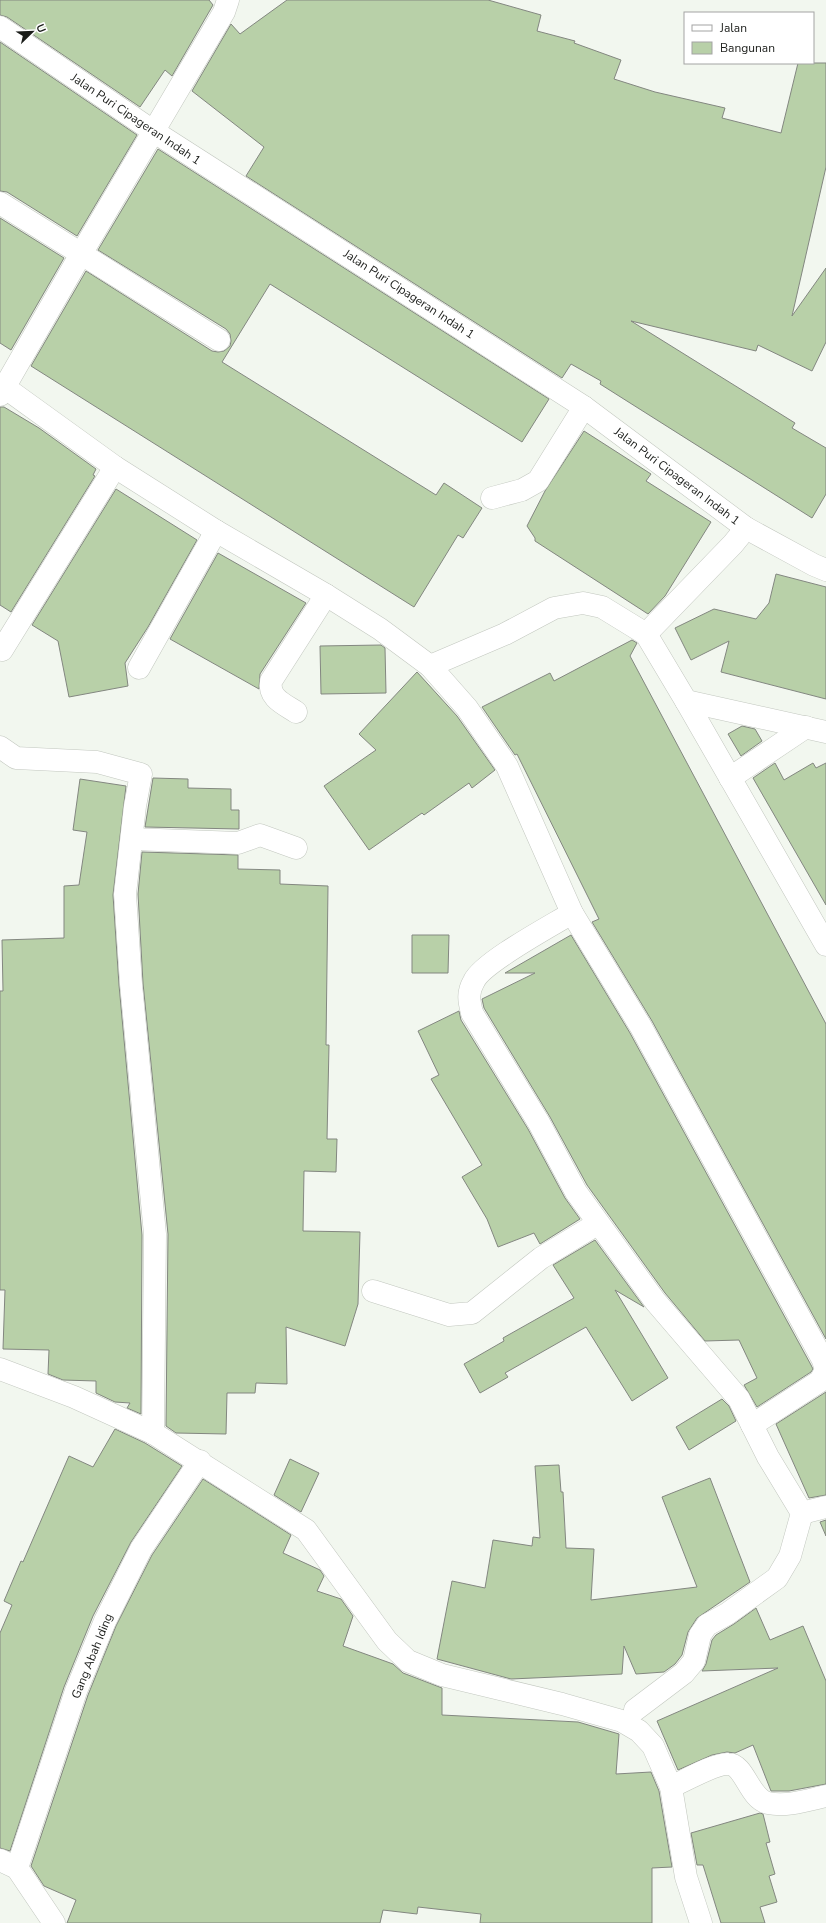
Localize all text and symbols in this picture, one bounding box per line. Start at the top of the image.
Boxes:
north arrow [12,12,52,52]
legend [684,12,814,64]
text: Jalan [719,20,747,36]
text: U [32,22,49,35]
text: Bangunan [720,40,775,56]
street label: Jalan Puri Cipageran Indah 1 [67,69,204,168]
street label: Jalan Puri Cipageran Indah 1 [340,245,477,342]
street label: Jalan Puri Cipageran Indah 1 [610,423,743,528]
street label: Gang Abah Iding [68,1611,116,1701]

